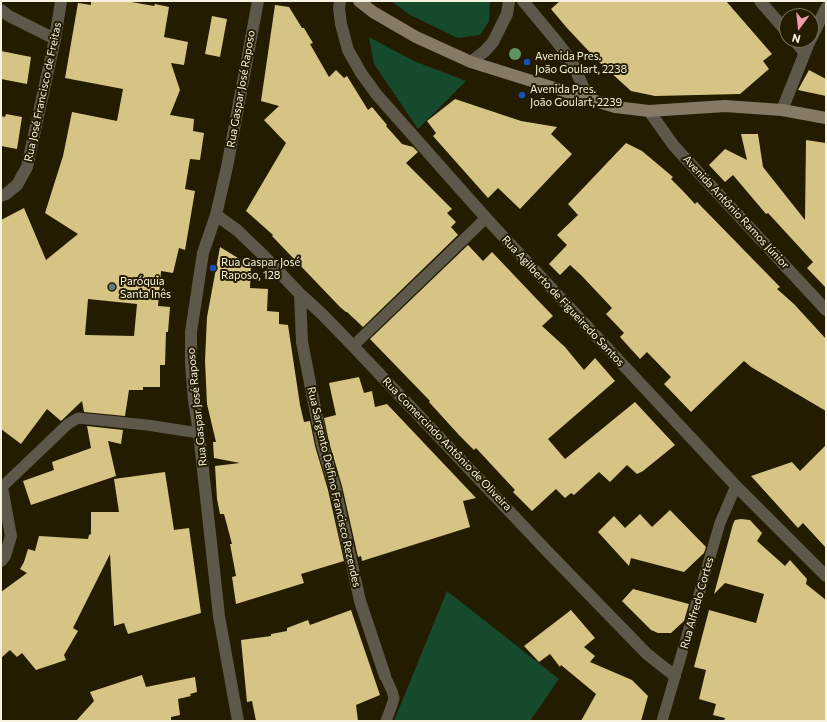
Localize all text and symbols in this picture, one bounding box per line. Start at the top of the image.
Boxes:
north arrow [779,8,819,48]
street label: Rua José Francisco de Freitas [22,21,64,163]
street label: Rua Gaspar José Raposo [224,29,258,149]
text: N [790,32,802,46]
place label: Avenida Pres. João Goulart, 2238 [535,49,627,75]
marker: Avenida Pres. João Goulart, 2238 [522,57,532,67]
place label: Avenida Pres. João Goulart, 2239 [530,82,622,108]
marker: Avenida Pres. João Goulart, 2239 [517,90,527,100]
street label: Avenida Antônio Ramos Júnior [680,153,792,271]
street label: Rua Agilberto de Figueiredo Santos [499,233,627,369]
place label: Rua Gaspar José Raposo, 128 [221,255,300,281]
marker: Rua Gaspar José Raposo, 128 [208,263,218,273]
place label: Paróquia Santa Inês [120,274,171,300]
marker: Paróquia Santa Inês [107,282,117,292]
street label: Rua Gaspar José Raposo [184,347,210,467]
street label: Rua Comercindo Antônio de Oliveira [380,375,514,513]
street label: Rua Sargento Delfino Francisco Rezendes [304,386,364,588]
street label: Rua Alfredo Cortes [678,556,716,650]

